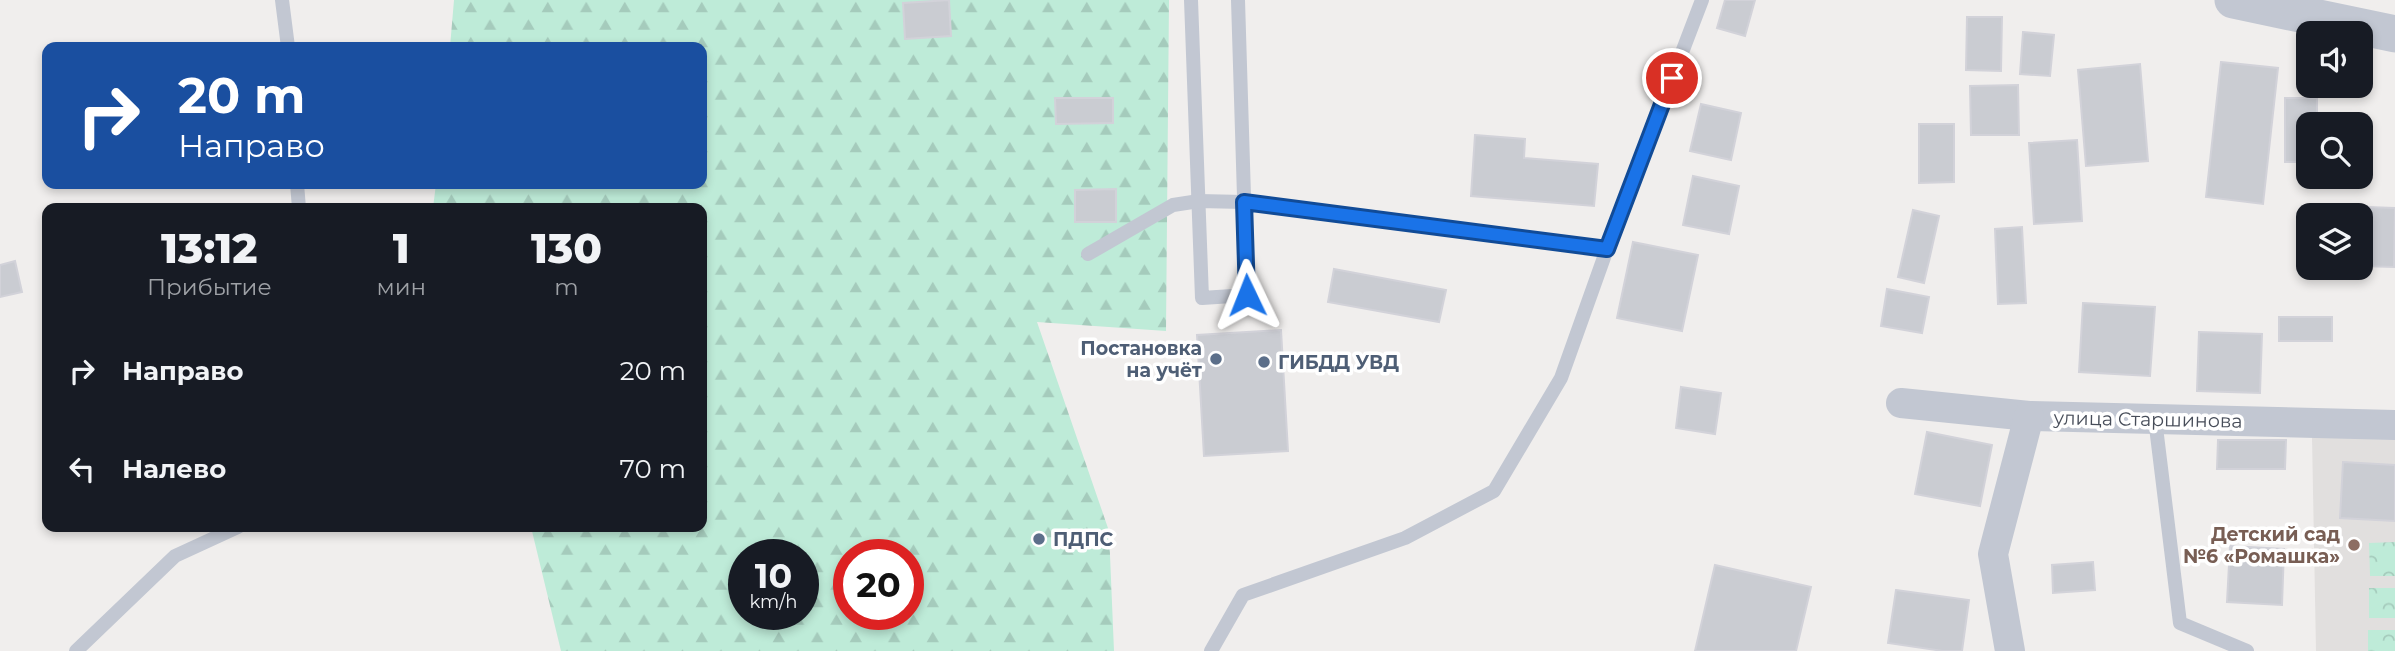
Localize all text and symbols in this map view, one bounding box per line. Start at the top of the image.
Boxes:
map controls [2296,21,2373,280]
button: sound [2296,21,2373,98]
pin [1642,48,1702,108]
icon: arrive [1653,59,1691,97]
text: 20 m [178,66,305,125]
icon: right [63,70,154,161]
button: search [2296,112,2373,189]
text: Направо [178,126,325,165]
button: layers [2296,203,2373,280]
text: 13:12 [161,222,257,274]
text: 1 [393,222,410,274]
text: 130 [531,222,602,274]
position arrow [1210,258,1284,332]
text: Прибытие [147,273,272,301]
text: мин [377,273,426,301]
text: m [554,273,579,301]
place label: Постановка на учёт [1080,337,1203,382]
marker: Постановка на учёт [1208,351,1224,367]
place label: ГИБДД УВД [1278,351,1399,374]
icon: right [63,352,101,390]
marker: ГИБДД УВД [1256,354,1272,370]
text: Направо [122,355,243,387]
text: 20 m [620,355,686,387]
street label: улица Старшинова [2052,406,2243,433]
icon: left [63,450,101,488]
text: Налево [122,453,226,485]
text: 70 m [620,453,686,485]
place label: Детский сад №6 «Ромашка» [2183,523,2340,568]
place label: ПДПС [1053,528,1114,551]
marker: ПДПС [1031,531,1047,547]
marker: Детский сад №6 «Ромашка» [2346,537,2362,553]
speed limit sign: 20 [833,539,924,630]
text: 10 [755,554,792,597]
text: km/h [749,591,798,613]

